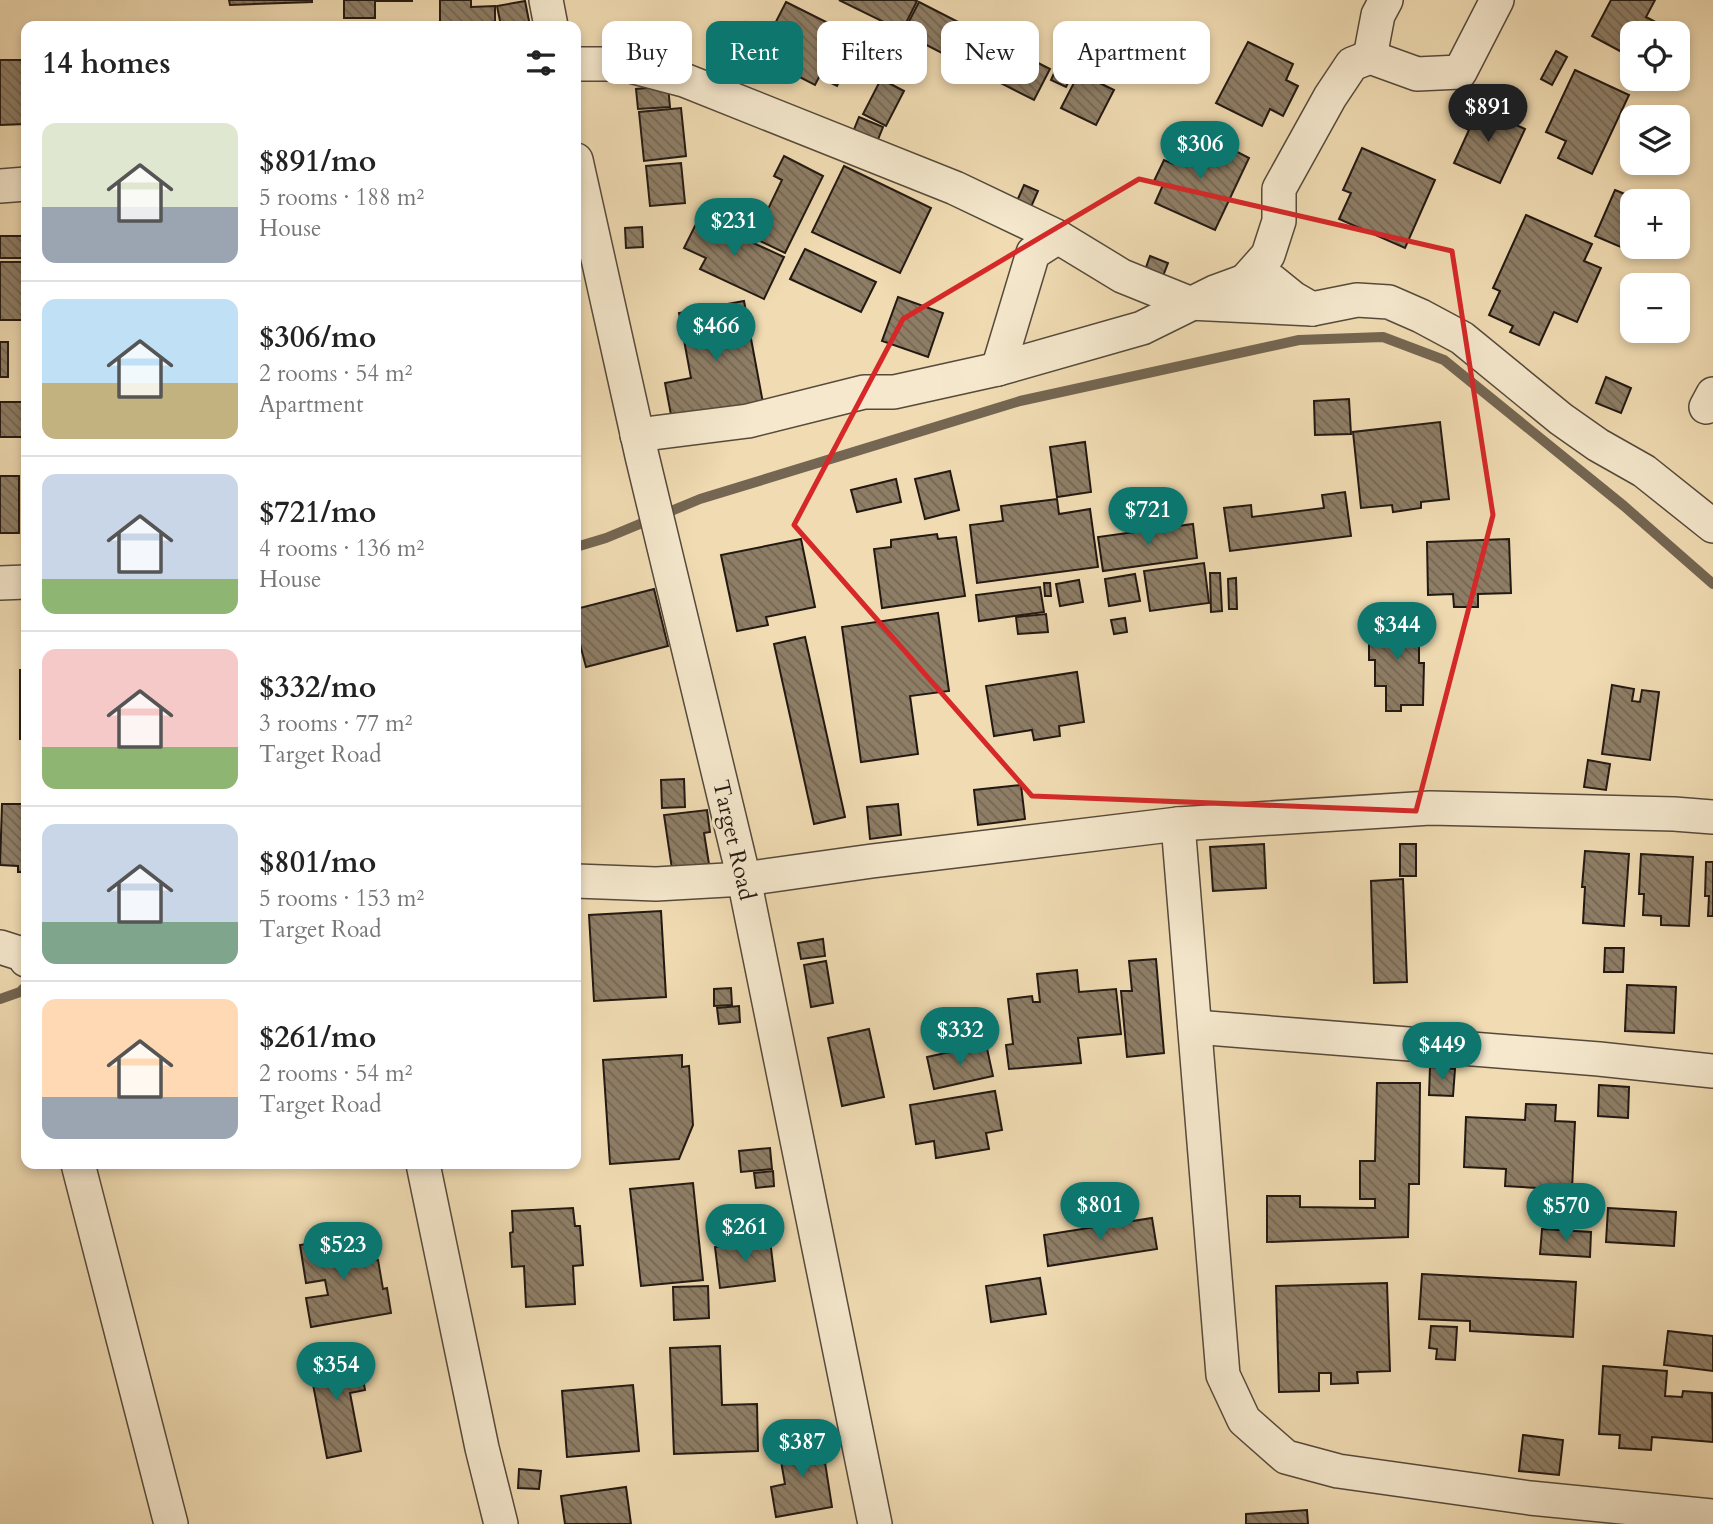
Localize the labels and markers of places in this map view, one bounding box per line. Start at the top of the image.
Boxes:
pin: $891 [1447,85,1529,144]
pin: $306 [1159,122,1241,181]
pin: $231 [693,198,775,258]
pin: $466 [675,304,757,363]
pin: $721 [1107,488,1189,547]
pin: $344 [1356,602,1438,662]
pin: $332 [919,1007,1001,1067]
pin: $449 [1401,1023,1483,1082]
pin: $801 [1059,1182,1141,1242]
pin: $570 [1525,1184,1607,1243]
pin: $261 [704,1204,786,1264]
pin: $523 [302,1222,384,1282]
pin: $354 [295,1342,377,1402]
pin: $387 [761,1420,843,1479]

